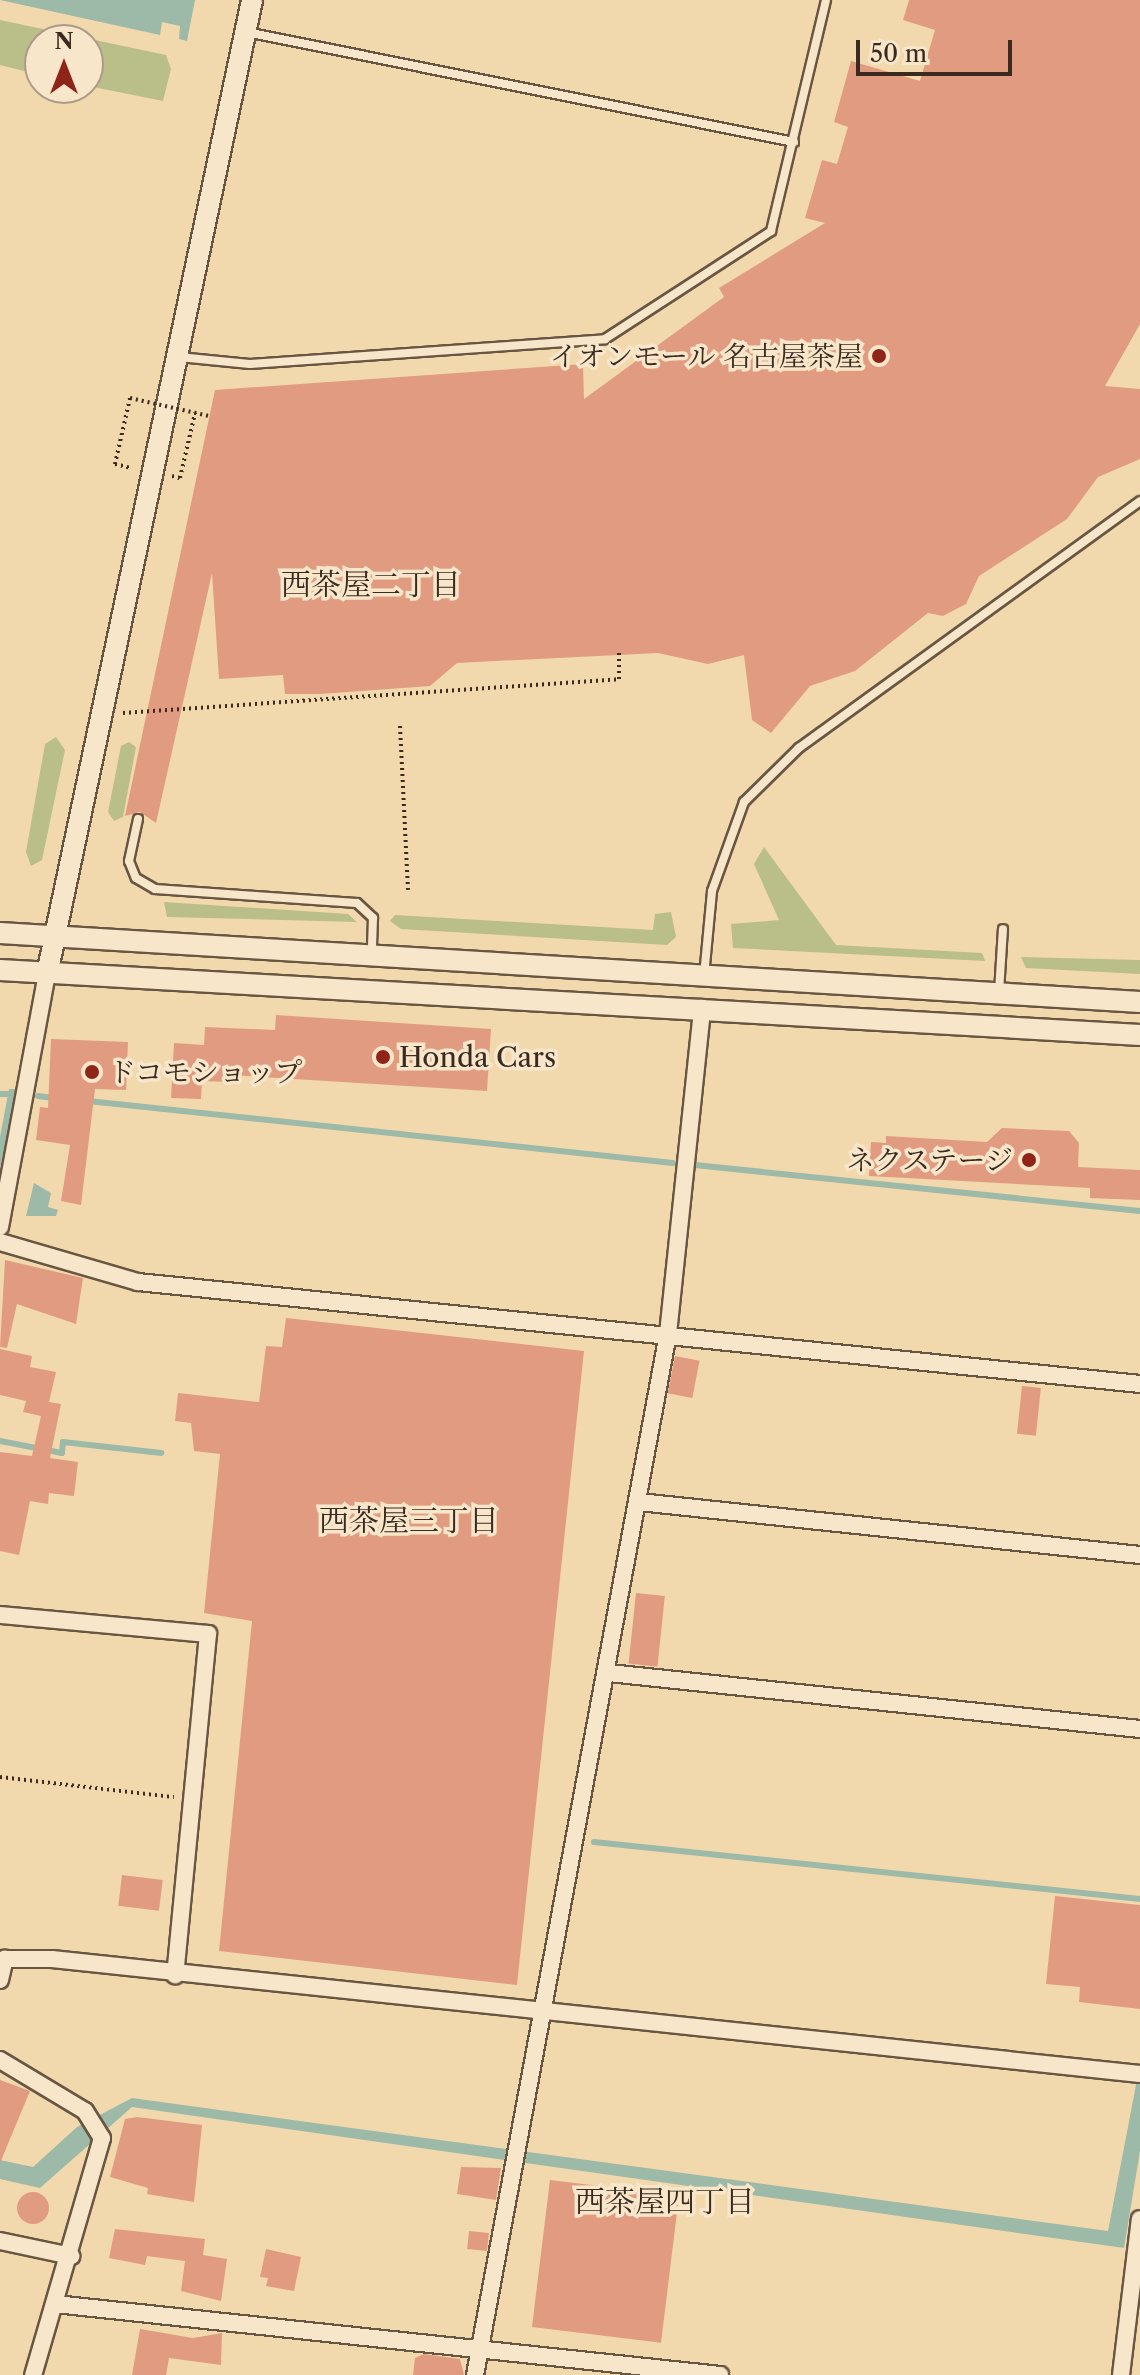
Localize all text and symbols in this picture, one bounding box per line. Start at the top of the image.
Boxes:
north arrow [24,24,104,104]
scale bar [860,24,1016,74]
text: N [54,28,74,55]
text: 50 m [870,39,927,68]
place label: イオンモール 名古屋茶屋 [549,339,863,373]
marker: イオンモール 名古屋茶屋 [870,347,888,365]
district label: 西茶屋二丁目 [281,567,461,603]
place label: Honda Cars [399,1040,557,1074]
marker: Honda Cars [374,1048,392,1066]
place label: ドコモショップ [108,1055,304,1089]
marker: ドコモショップ [83,1063,101,1081]
place label: ネクステージ [845,1143,1013,1177]
marker: ネクステージ [1020,1151,1038,1169]
district label: 西茶屋三丁目 [319,1503,499,1539]
district label: 西茶屋四丁目 [575,2184,755,2220]

